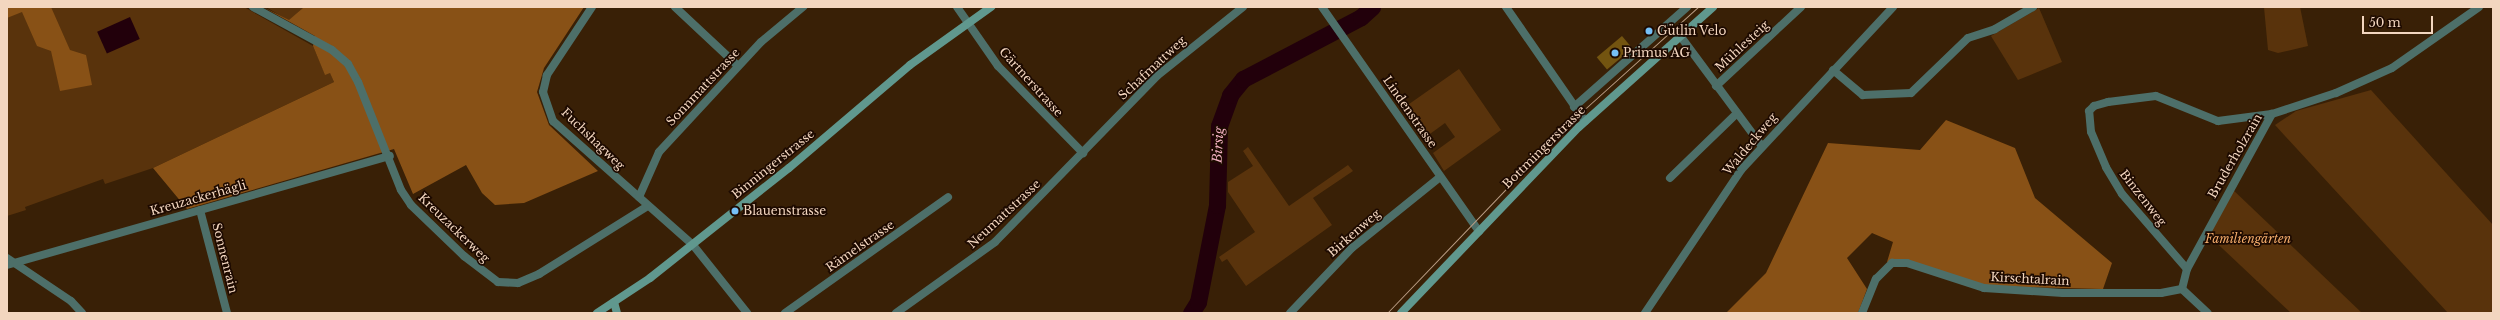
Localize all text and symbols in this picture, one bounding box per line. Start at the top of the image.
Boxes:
scale bar [2364,8,2435,34]
text: 50 m [2369,15,2401,30]
street label: Mühlesteig [1712,18,1772,74]
place label: Gütlin Velo [1657,24,1727,38]
marker: Gütlin Velo [1644,26,1654,36]
street label: Schafmattweg [1115,33,1189,103]
street label: Gärtnerstrasse [996,44,1066,120]
street label: Sonnmattstrasse [663,45,743,129]
place label: Primus AG [1623,46,1690,60]
marker: Primus AG [1610,48,1620,58]
street label: Lindenstrasse [1380,73,1440,151]
street label: Bottmingerstrasse [1500,103,1588,191]
street label: Fuchshagweg [558,105,628,173]
street label: Waldeckweg [1720,110,1780,178]
street label: Bruderholzrain [2205,111,2265,201]
street label: Binningerstrasse [729,126,817,202]
water label: Birsig [1210,126,1228,164]
street label: Binzenweg [2117,167,2169,229]
street label: Kreuzackerhägli [148,177,248,219]
street label: Neumattstrasse [965,177,1043,251]
street label: Kreuzackerweg [415,190,493,266]
place label: Blauenstrasse [743,204,826,218]
marker: Blauenstrasse [730,206,740,216]
street label: Birkenweg [1325,206,1383,260]
street label: Rämelstrasse [823,217,897,275]
street label: Sonnenrain [209,221,241,295]
park label: Familiengärten [2205,232,2291,246]
street label: Kirschtalrain [1990,270,2070,288]

